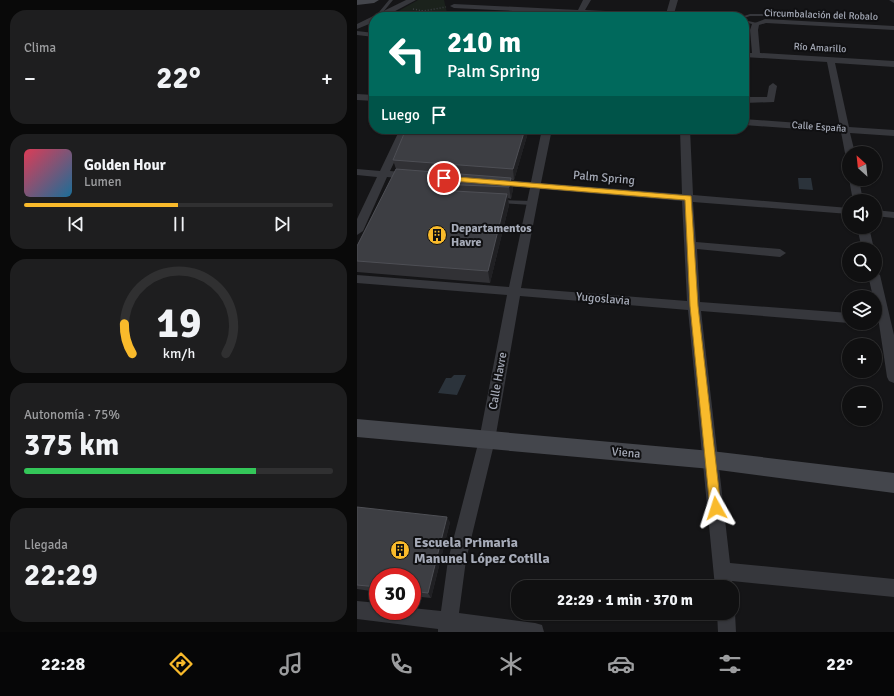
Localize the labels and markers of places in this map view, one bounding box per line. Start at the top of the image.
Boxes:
pin [427,161,461,195]
place label: Departamentos Havre [451,221,532,250]
building icon: Departamentos Havre [426,224,448,246]
place label: Escuela Primaria Manunel López Cotilla [414,534,550,567]
building icon: Escuela Primaria Manunel López Cotilla [389,539,411,561]

